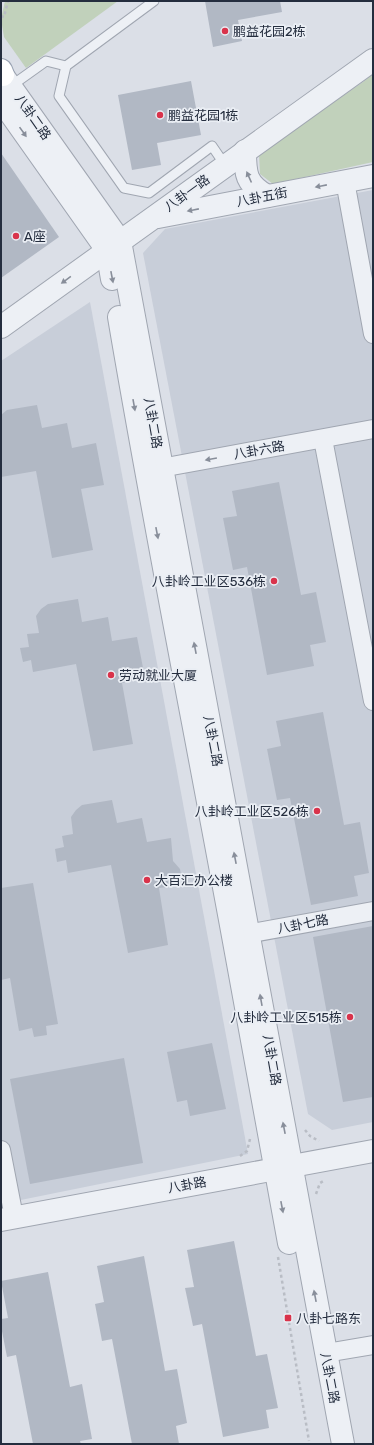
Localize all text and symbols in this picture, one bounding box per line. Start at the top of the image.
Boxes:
place label: 鹏益花园2栋 [233,24,306,39]
marker: 鹏益花园2栋 [220,26,230,36]
street label: 八卦二路 [12,91,54,143]
place label: 鹏益花园1栋 [168,108,239,123]
marker: 鹏益花园1栋 [155,110,165,120]
one-way arrow [19,127,27,137]
street label: 八卦一路 [162,172,212,214]
one-way arrow [246,172,252,183]
one-way arrow [315,183,327,189]
street label: 八卦五街 [235,185,289,209]
one-way arrow [187,208,199,214]
place label: A座 [24,229,46,244]
marker: A座 [11,231,21,241]
one-way arrow [109,271,115,283]
one-way arrow [60,275,71,284]
street label: 八卦二路 [141,396,165,450]
one-way arrow [131,399,137,411]
street label: 八卦六路 [232,438,286,462]
one-way arrow [205,456,217,462]
one-way arrow [154,527,160,539]
place label: 八卦岭工业区536栋 [152,574,266,589]
marker: 八卦岭工业区536栋 [269,576,279,586]
one-way arrow [192,642,198,654]
place label: 劳动就业大厦 [119,668,197,683]
marker: 劳动就业大厦 [106,670,116,680]
street label: 八卦二路 [201,714,225,768]
place label: 八卦岭工业区526栋 [195,804,309,819]
marker: 八卦岭工业区526栋 [312,806,322,816]
one-way arrow [231,852,237,864]
place label: 大百汇办公楼 [155,873,233,888]
marker: 大百汇办公楼 [142,875,152,885]
street label: 八卦七路 [276,912,330,936]
one-way arrow [257,994,263,1006]
place label: 八卦岭工业区515栋 [230,1010,342,1025]
marker: 八卦岭工业区515栋 [345,1012,355,1022]
street label: 八卦二路 [260,1033,284,1087]
one-way arrow [281,1122,287,1134]
street label: 八卦路 [166,1174,208,1196]
one-way arrow [280,1201,286,1214]
one-way arrow [311,1289,317,1302]
place label: 八卦七路东 [296,1311,361,1326]
marker: 八卦七路东 [283,1313,293,1323]
street label: 八卦二路 [318,1351,342,1405]

